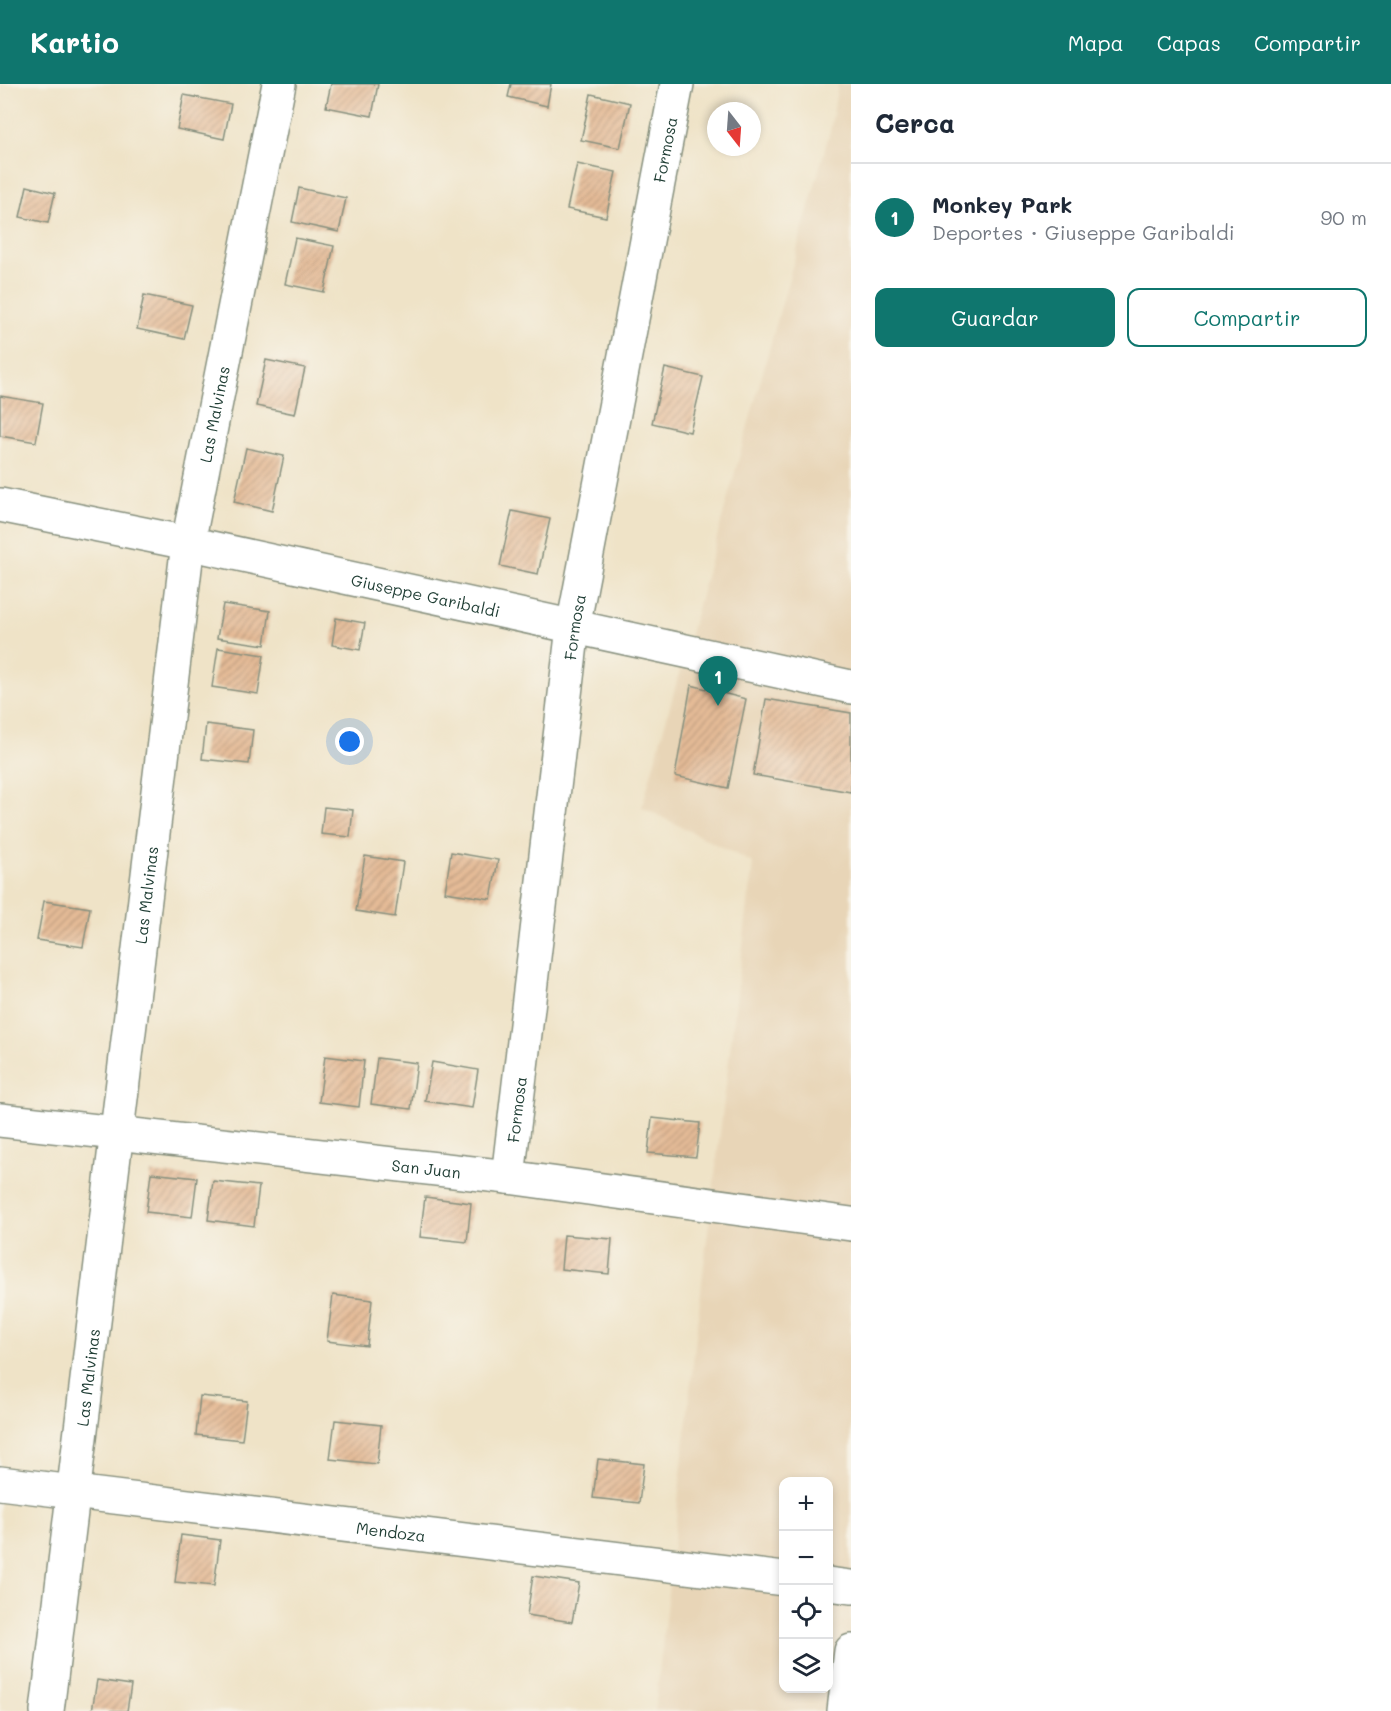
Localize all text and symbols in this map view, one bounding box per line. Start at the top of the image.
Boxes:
text: Kartio [30,24,119,60]
text: Mapa [1068,29,1124,56]
text: Capas [1157,29,1221,56]
text: Compartir [1254,29,1361,56]
north arrow [707,102,761,156]
text: Cerca [875,106,955,140]
street label: Formosa [648,115,681,184]
text: Monkey Park [932,190,1072,219]
text: 1 [890,204,899,230]
text: 90 m [1321,204,1367,230]
text: Deportes · Giuseppe Garibaldi [932,219,1235,245]
button: Guardar [875,288,1115,347]
button: Compartir [1127,288,1367,347]
street label: Las Malvinas [194,364,233,464]
street label: Giuseppe Garibaldi [349,568,502,621]
street label: Formosa [559,592,590,661]
pin: 1 [698,656,738,706]
your location [335,727,364,756]
street label: Las Malvinas [129,845,162,945]
street label: Formosa [502,1075,530,1144]
street label: San Juan [391,1154,462,1182]
street label: Las Malvinas [71,1327,104,1427]
map controls [779,1477,833,1693]
button: + [779,1477,833,1531]
street label: Mendoza [355,1516,427,1546]
button: − [779,1531,833,1585]
button: locate [779,1585,833,1639]
button: layers [779,1639,833,1693]

